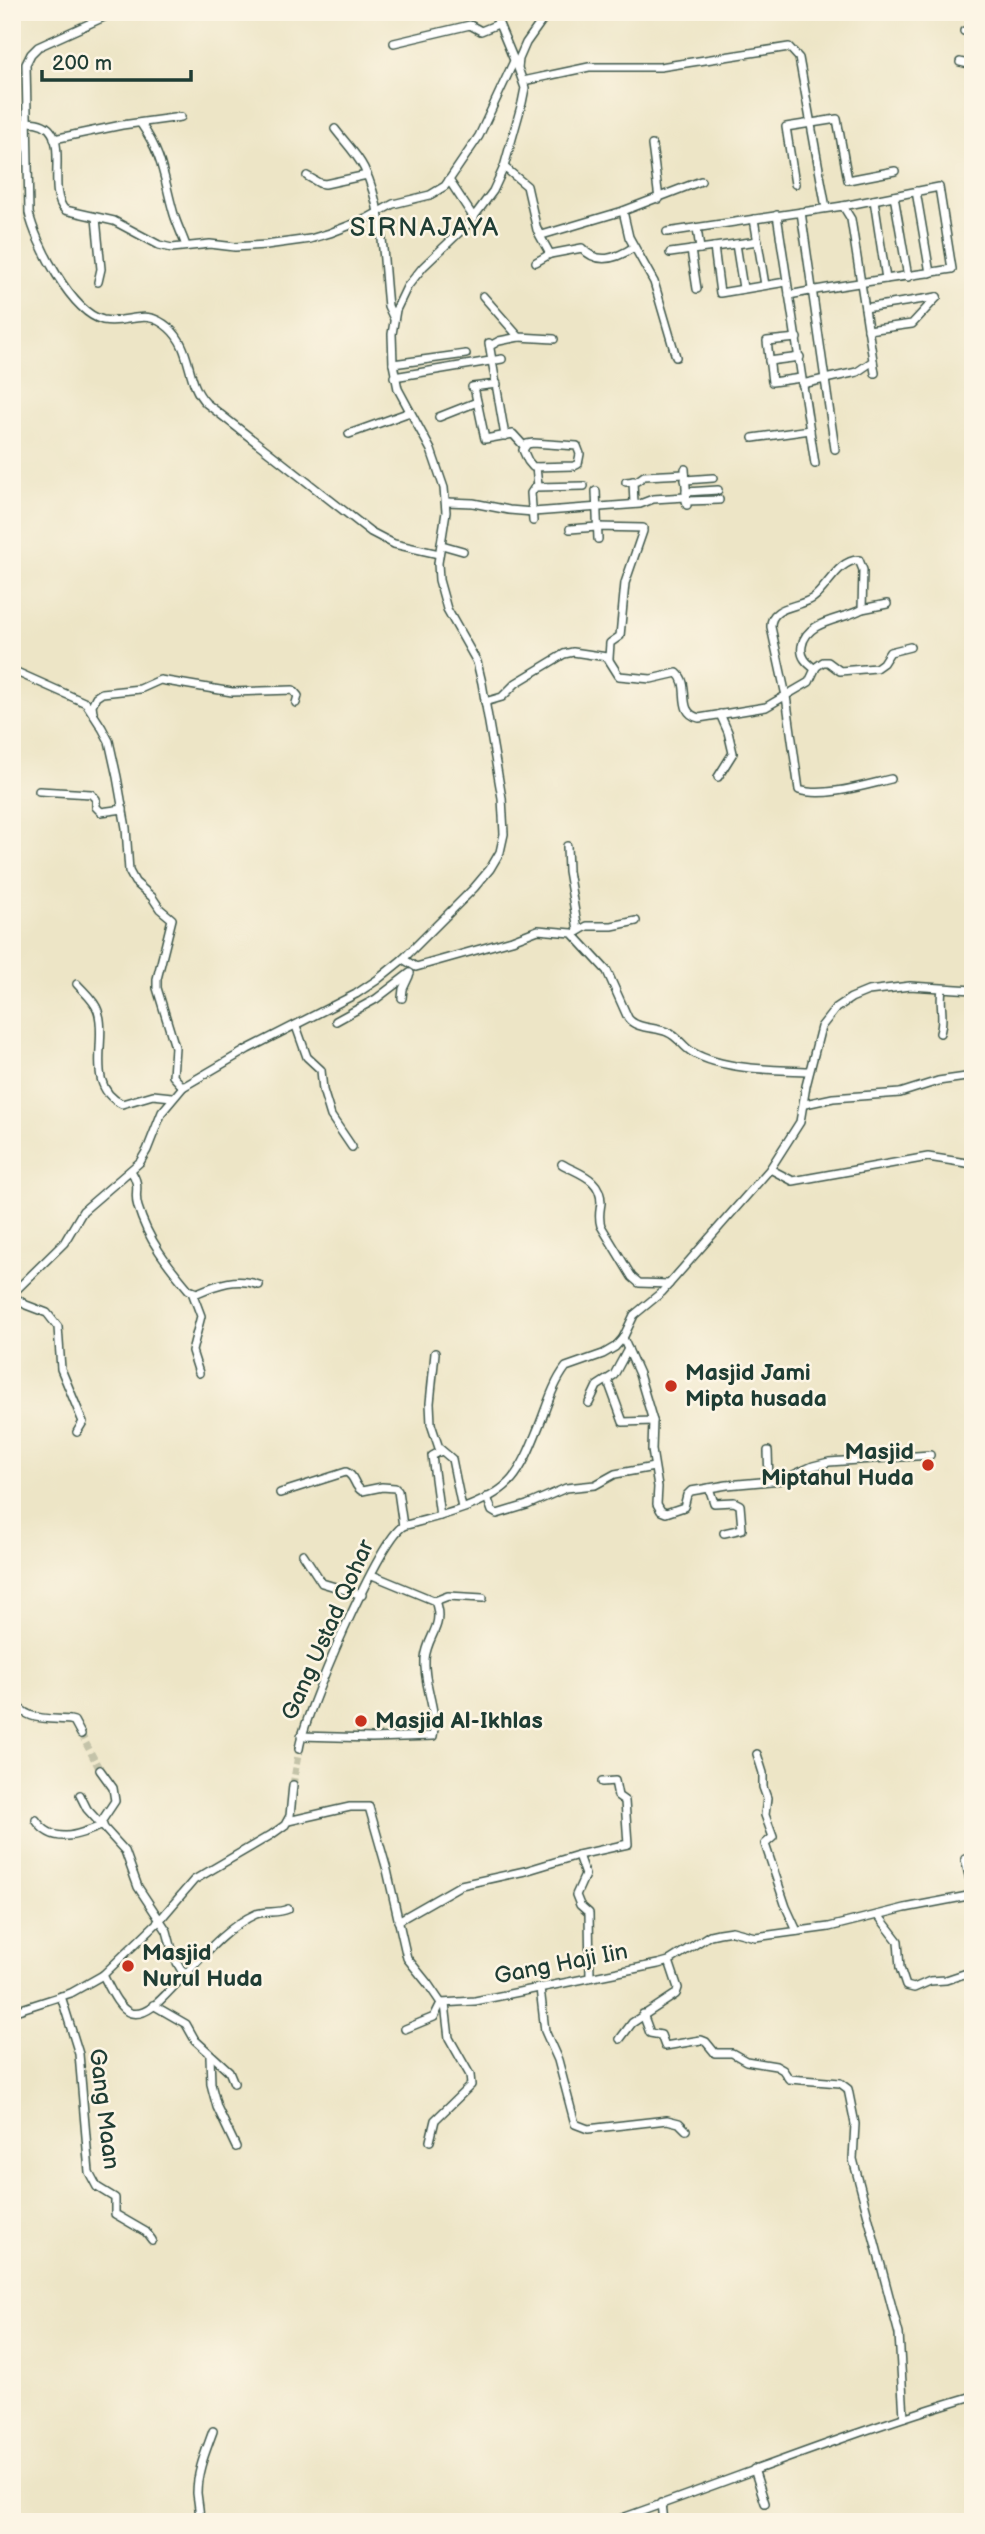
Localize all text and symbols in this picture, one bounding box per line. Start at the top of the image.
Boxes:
scale bar [42,38,191,82]
text: 200 m [52,51,112,76]
district label: SIRNAJAYA [350,213,500,244]
place label: Masjid Jami Mipta husada [685,1359,827,1413]
marker: Masjid Jami Mipta husada [663,1378,679,1394]
place label: Masjid Miptahul Huda [761,1438,914,1492]
marker: Masjid Miptahul Huda [920,1457,936,1473]
street label: Gang Ustad Qohar [276,1535,381,1725]
place label: Masjid Al-Ikhlas [375,1707,543,1735]
marker: Masjid Al-Ikhlas [353,1713,369,1729]
street label: Gang Haji Iin [492,1937,630,1991]
place label: Masjid Nurul Huda [142,1939,263,1993]
marker: Masjid Nurul Huda [120,1958,136,1974]
street label: Gang Maan [83,2047,125,2171]

